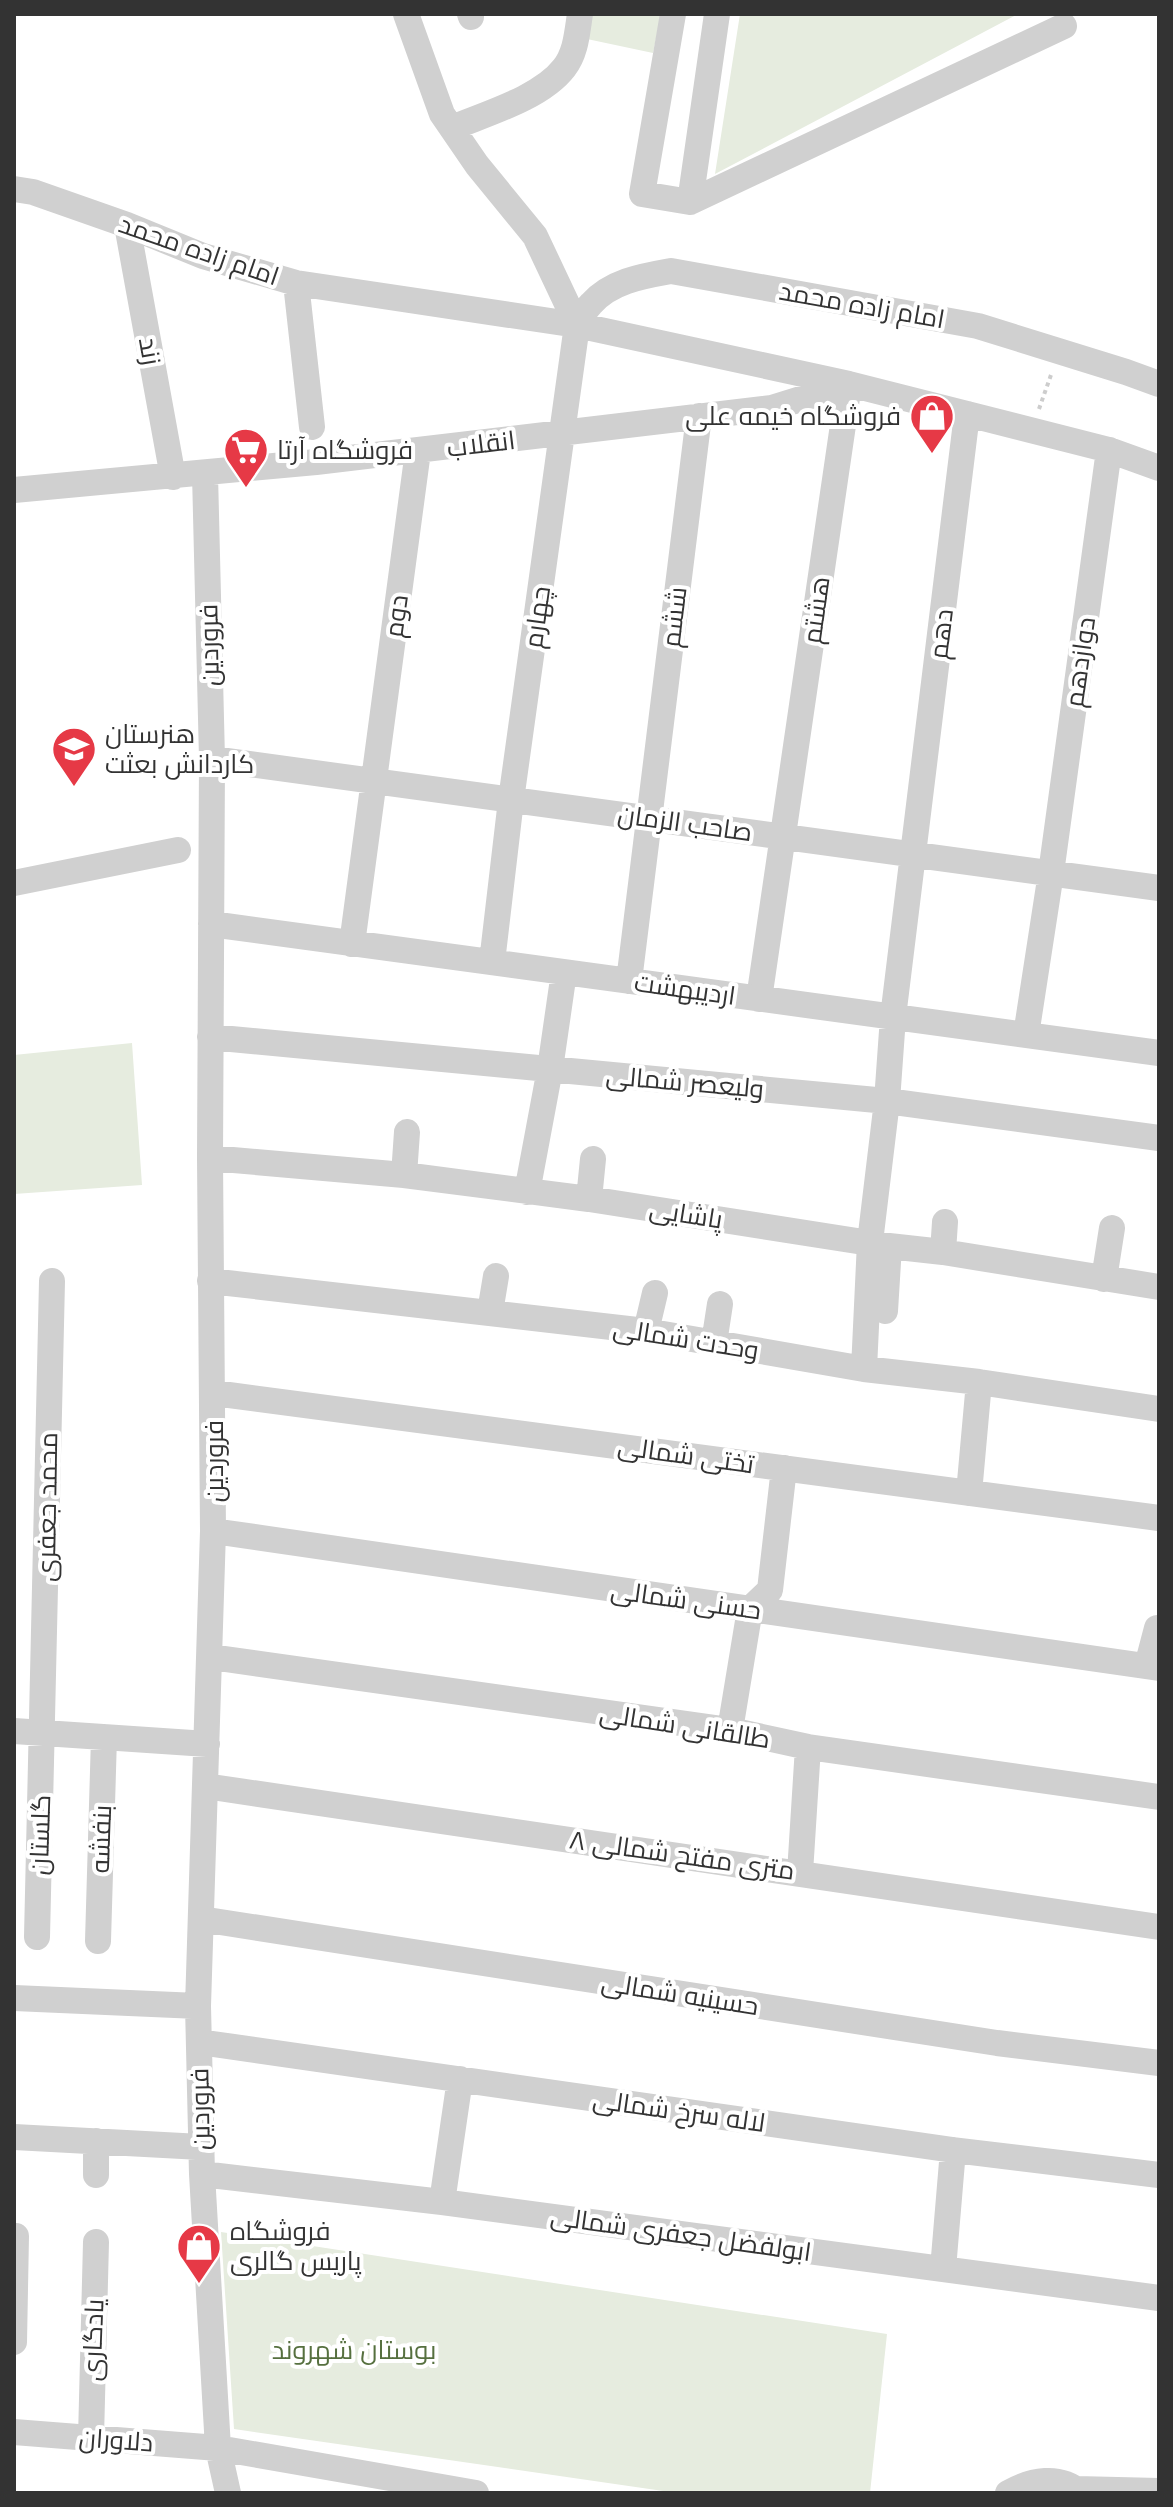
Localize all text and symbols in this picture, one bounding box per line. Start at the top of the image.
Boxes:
street label: امام زاده محمد [114,207,284,294]
street label: امام زاده محمد [777,274,947,337]
street label: زند [132,334,169,367]
shop icon: فروشگاه خیمه علی [908,392,956,455]
place label: فروشگاه خیمه علی [685,399,901,432]
street label: انقلاب [445,423,517,464]
supermarket icon: فروشگاه آرتا [222,426,270,489]
place label: فروشگاه آرتا [277,433,413,466]
street label: هشتم [794,574,839,646]
street label: چهارم [516,584,559,650]
street label: ششم [653,585,696,649]
street label: دوم [376,592,417,640]
street label: فروردین [191,604,226,686]
street label: دهم [921,607,962,661]
street label: دوازدهم [1057,615,1104,710]
place label: هنرستان کاردانش بعثت [105,717,254,780]
school or university icon: هنرستان کاردانش بعثت [50,725,98,788]
street label: صاحب الزمان [616,797,754,848]
street label: اردیبهشت [632,965,738,1012]
street label: ولیعصر شمالی [605,1058,765,1105]
street label: پاشایی [647,1191,725,1237]
street label: وحدت شمالی [611,1311,761,1366]
street label: فروردین [197,1420,230,1502]
street label: تختی شمالی [616,1429,756,1480]
street label: محمد جعفری [29,1432,64,1582]
street label: حسنی شمالی [609,1573,763,1626]
street label: طالقانی شمالی [597,1696,773,1755]
street label: گلستان [22,1794,57,1876]
street label: بنفشه [83,1804,118,1874]
street label: ۸ متری مفتح شمالی [567,1822,797,1888]
street label: حسینیه شمالی [599,1965,761,2022]
street label: فروردین [182,2068,217,2150]
street label: لاله سرخ شمالی [591,2082,767,2140]
street label: ابولفضل جعفری شمالی [549,2199,813,2268]
place label: فروشگاه پاریس گالری [230,2214,361,2278]
shop icon: فروشگاه پاریس گالری [175,2222,223,2285]
street label: یادگاری [75,2298,110,2382]
park label: بوستان شهروند [272,2333,436,2366]
street label: دلاوران [78,2420,154,2459]

